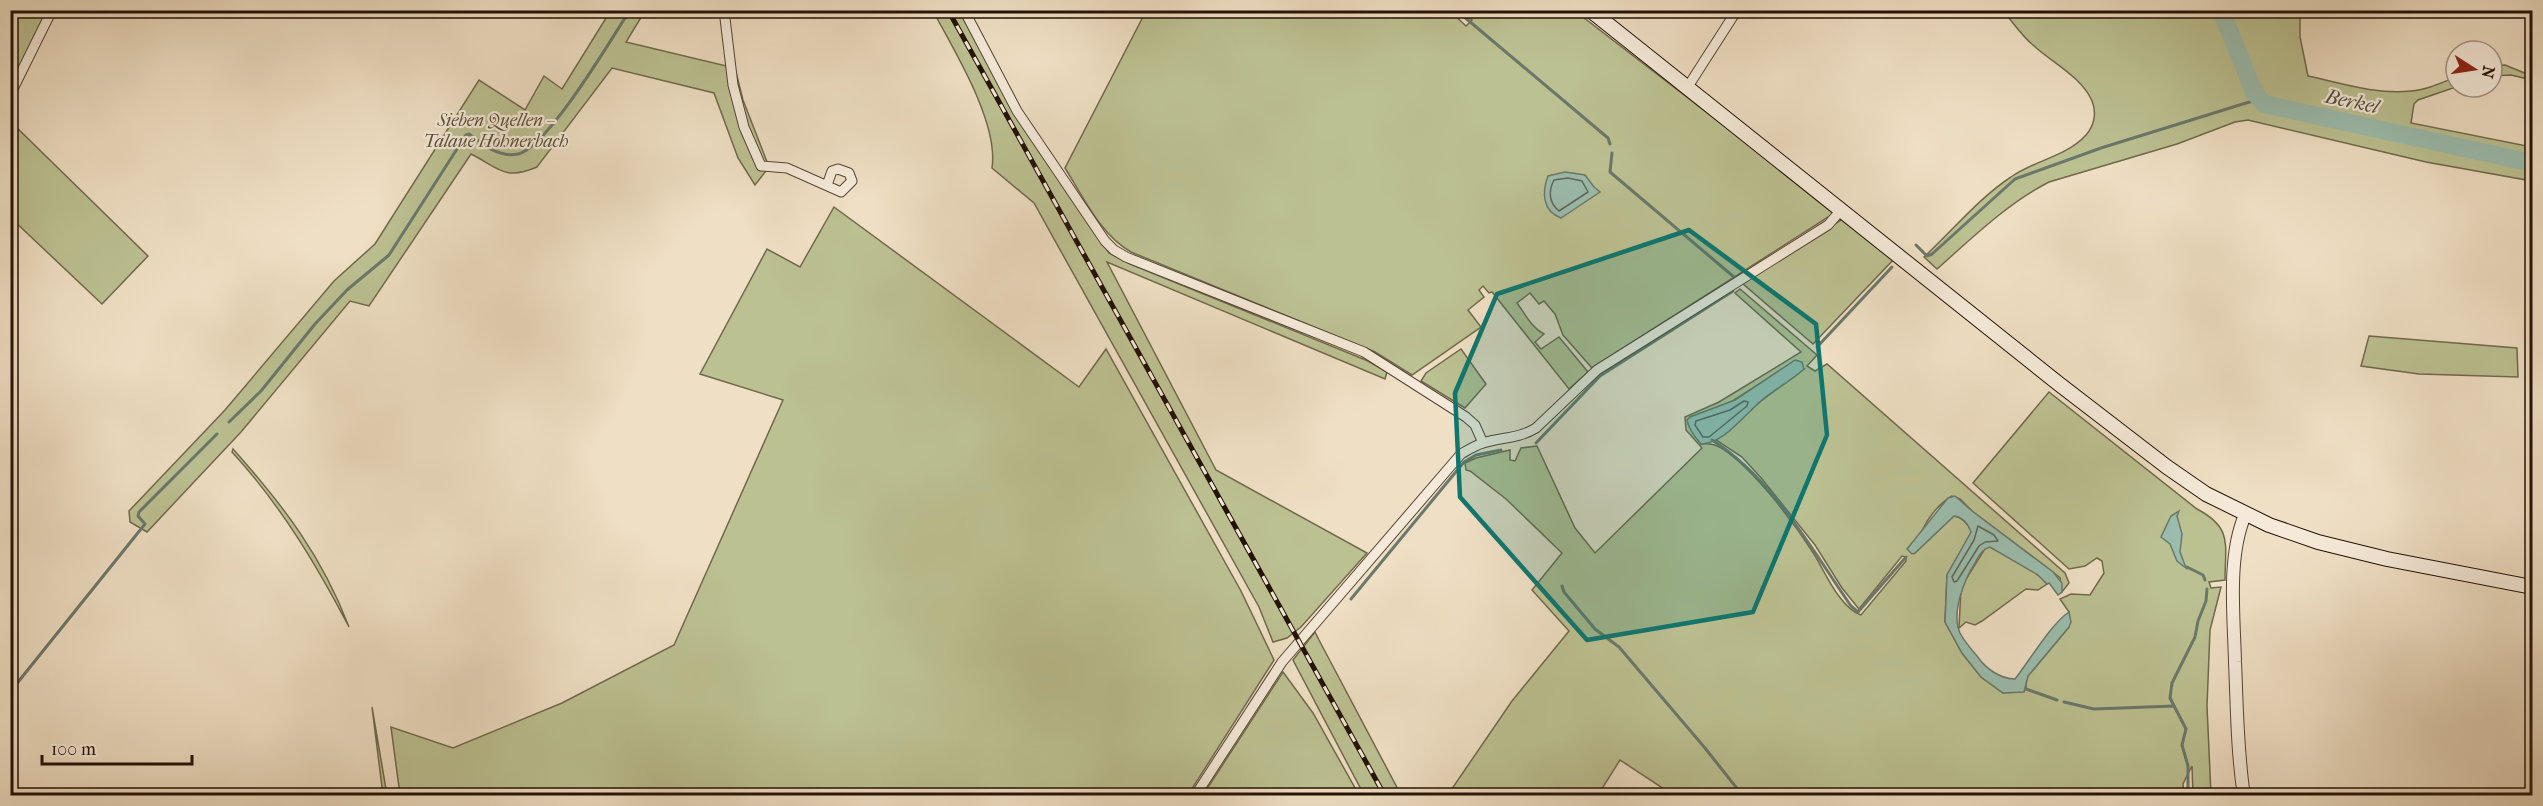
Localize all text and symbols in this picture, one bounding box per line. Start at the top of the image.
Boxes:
north arrow [2444,39,2504,99]
text: N [2477,64,2499,81]
water label: Berkel [2322,84,2383,119]
park label: Sieben Quellen – Talaue Hohnerbach [423,110,569,152]
scale bar [42,728,192,766]
text: 100 m [51,739,96,760]

